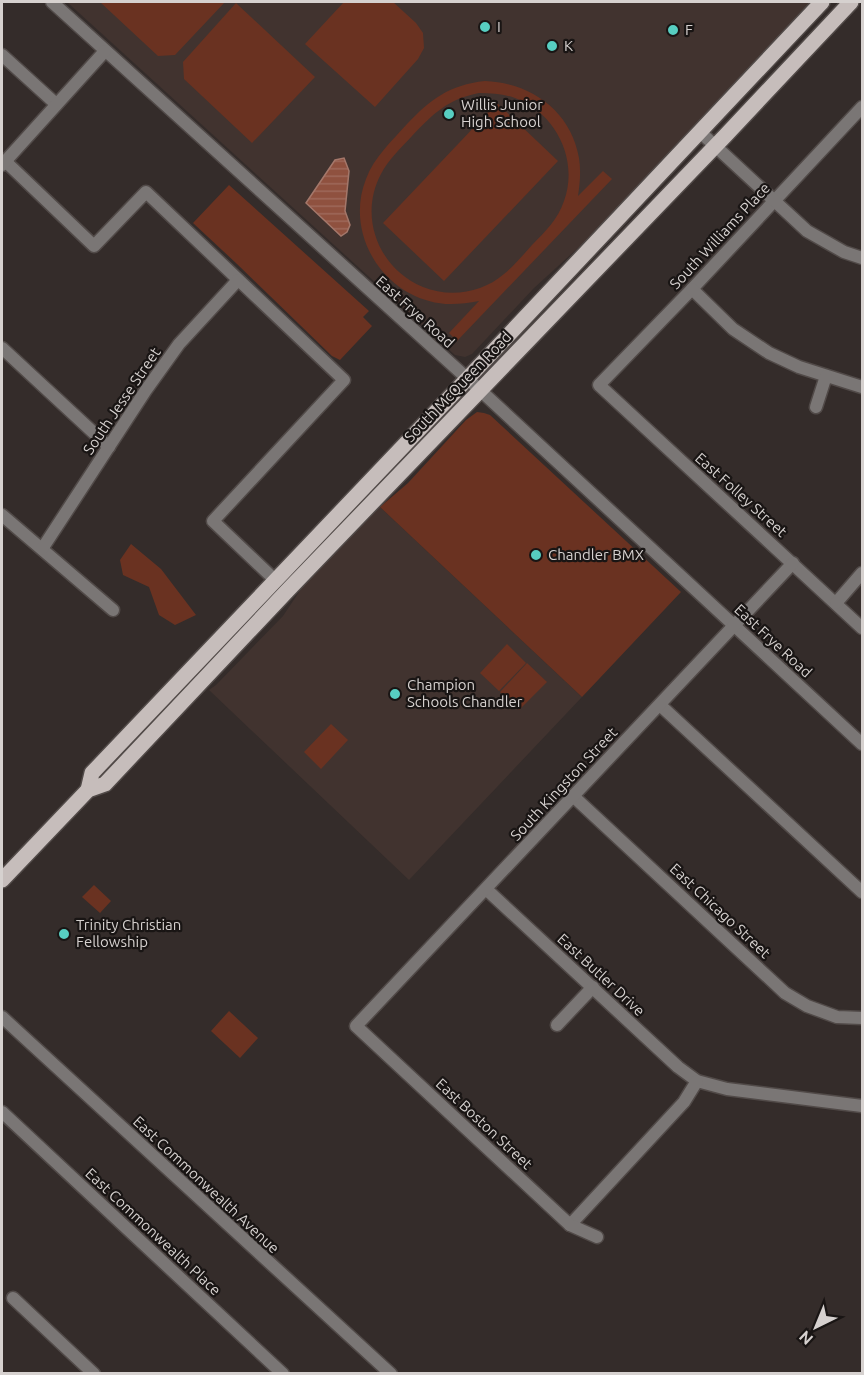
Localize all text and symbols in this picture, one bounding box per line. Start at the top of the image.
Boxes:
place label: I [497,18,501,35]
marker: I [478,20,492,34]
place label: F [685,21,693,38]
marker: F [666,23,680,37]
place label: K [564,37,573,54]
marker: K [545,39,559,53]
place label: Willis Junior High School [461,96,543,130]
marker: Willis Junior High School [442,107,456,121]
street label: South Williams Place [666,179,773,292]
street label: East Frye Road [373,272,458,351]
street label: South McQueen Road [401,328,515,445]
street label: South Jesse Street [79,344,164,457]
street label: East Folley Street [692,449,791,540]
place label: Chandler BMX [548,546,644,563]
marker: Chandler BMX [529,548,543,562]
street label: East Frye Road [731,601,815,681]
place label: Champion Schools Chandler [407,676,523,710]
marker: Champion Schools Chandler [388,687,402,701]
street label: South Kingston Street [507,724,621,844]
street label: East Chicago Street [667,860,774,961]
place label: Trinity Christian Fellowship [76,916,181,950]
marker: Trinity Christian Fellowship [57,927,71,941]
street label: East Butler Drive [554,930,648,1019]
street label: East Boston Street [433,1075,536,1173]
street label: East Commonwealth Avenue [130,1113,283,1257]
street label: East Commonwealth Place [82,1165,224,1299]
north arrow [786,1297,846,1357]
text: N [795,1327,816,1349]

